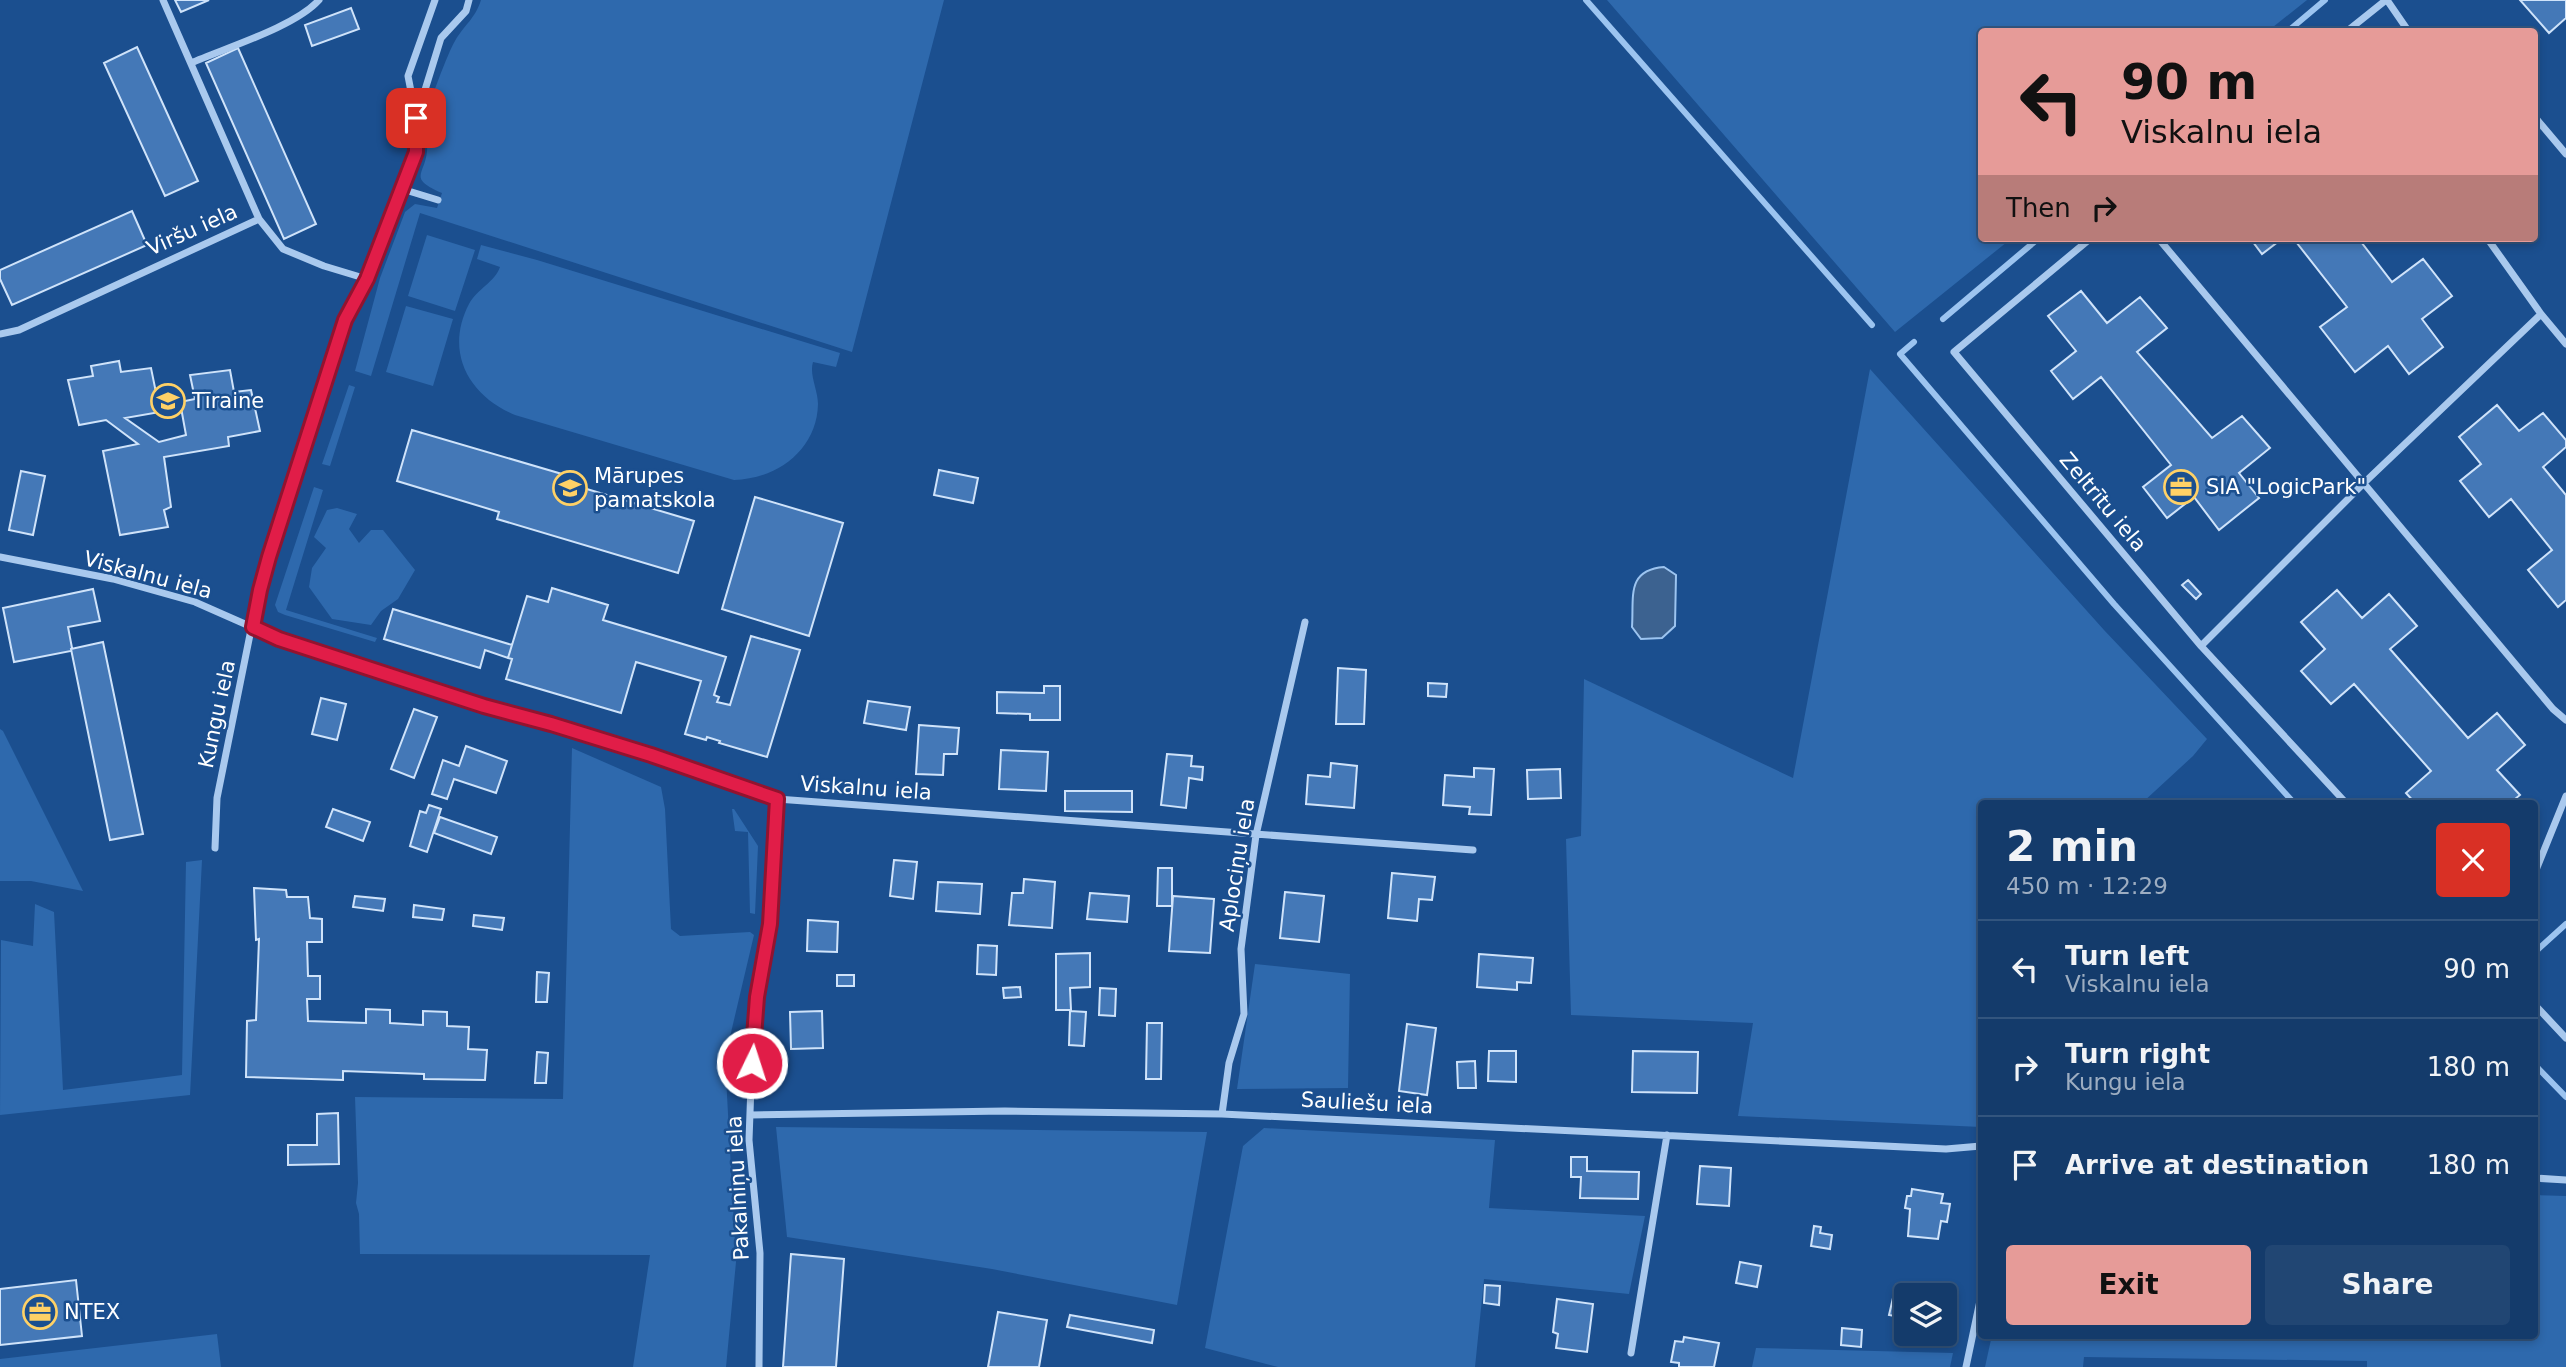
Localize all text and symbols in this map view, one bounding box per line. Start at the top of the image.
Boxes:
text: 90 m [2121,54,2257,111]
icon: left [2006,56,2097,147]
pin [386,88,446,148]
icon: arrive [397,99,435,137]
text: Viskalnu iela [2121,113,2322,151]
icon: right [2085,189,2123,227]
text: Then [2006,193,2071,223]
street label: Viršu iela [143,199,241,261]
school or university icon: Tīraine [149,382,187,420]
place label: Tīraine [191,389,264,413]
street label: Zeltrītu iela [2055,448,2151,556]
place label: Mārupes pamatskola [594,464,716,512]
office icon: SIA "LogicPark" [2162,468,2200,506]
school or university icon: Mārupes pamatskola [551,469,589,507]
place label: SIA "LogicPark" [2206,475,2366,499]
street label: Viskalnu iela [81,546,215,604]
street label: Kungu iela [194,658,240,770]
street label: Viskalnu iela [799,771,933,805]
street label: Aplociņu iela [1215,797,1259,933]
text: 2 min [2006,822,2138,871]
button: close [2436,823,2510,897]
text: 450 m · 12:29 [2006,873,2168,899]
text: Turn left [2065,941,2189,971]
icon: left [2006,950,2044,988]
text: 90 m [2443,954,2510,984]
text: Viskalnu iela [2065,971,2210,997]
position arrow [715,1026,789,1100]
text: Turn right [2065,1039,2210,1069]
icon: right [2006,1048,2044,1086]
text: 180 m [2427,1052,2510,1082]
text: Kungu iela [2065,1069,2186,1095]
street label: Sauliešu iela [1300,1088,1434,1118]
street label: Pakalniņu iela [722,1115,754,1261]
icon: arrive [2006,1146,2044,1184]
text: Arrive at destination [2065,1150,2369,1180]
text: 180 m [2427,1150,2510,1180]
button: Exit [2006,1245,2251,1325]
button: Share [2265,1245,2510,1325]
map controls [1894,1283,1957,1346]
button: layers [1894,1283,1957,1346]
office icon: NTEX [21,1293,59,1331]
place label: NTEX [64,1300,120,1324]

